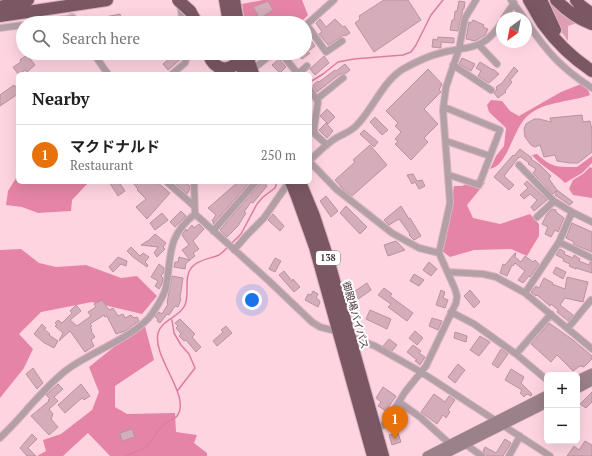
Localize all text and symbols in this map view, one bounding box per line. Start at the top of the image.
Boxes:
north arrow [496,12,532,48]
search box [16,16,312,60]
icon: search [30,27,52,49]
text: Search here [62,28,140,48]
text: Nearby [32,87,90,110]
text: マクドナルド [70,136,160,156]
text: 1 [41,146,49,164]
text: 250 m [261,146,296,164]
text: Restaurant [70,156,133,174]
road number: 138 [316,251,340,265]
street label: 御殿場バイパス [340,280,371,350]
your location [242,290,262,310]
map controls [544,372,580,444]
button: + [544,372,580,408]
pin: 1 [382,406,408,439]
button: − [544,408,580,444]

